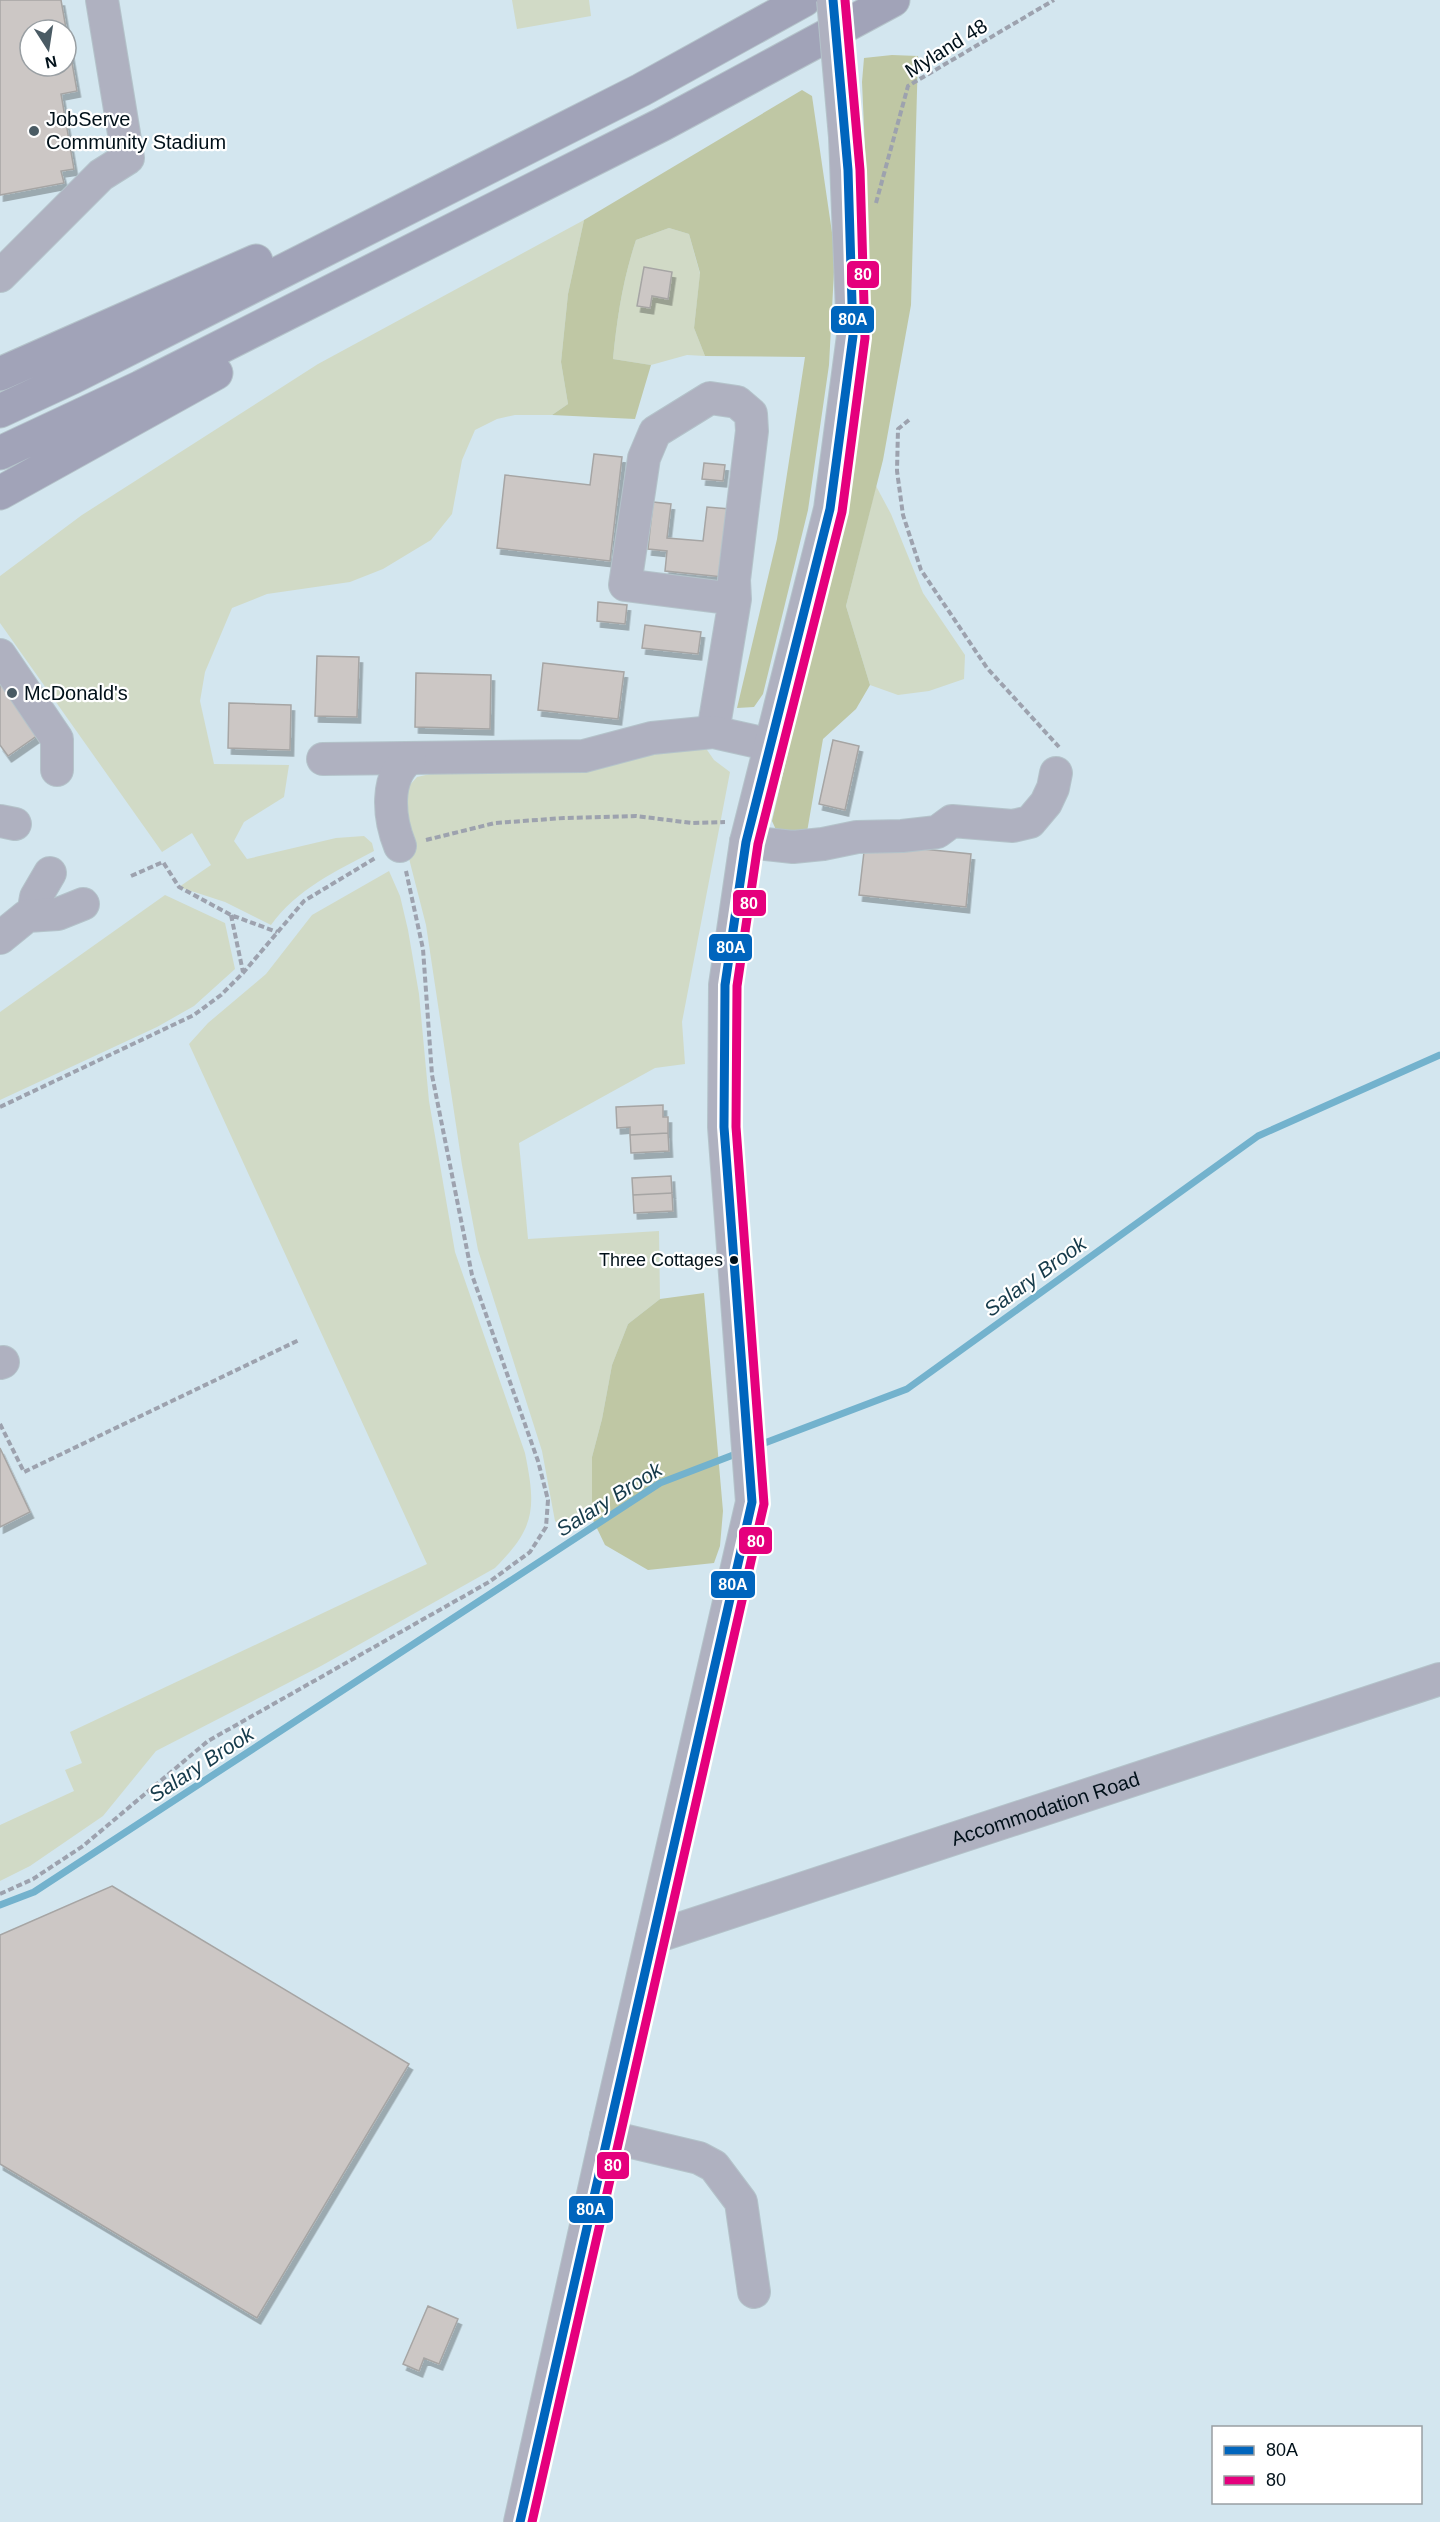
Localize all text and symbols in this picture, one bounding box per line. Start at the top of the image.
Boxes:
street label: Myland 48 [901,14,991,82]
north arrow [18,18,78,78]
text: N [44,53,58,72]
place label: JobServe Community Stadium [46,108,226,153]
marker: JobServe Community Stadium [27,124,41,138]
line badge: 80 [846,260,880,289]
text: 80 [854,266,872,283]
line badge: 80A [830,305,875,334]
text: 80A [838,311,868,328]
place label: McDonald's [24,682,128,704]
marker: McDonald's [5,686,19,700]
line badge: 80 [732,889,767,917]
text: 80 [740,895,758,912]
line badge: 80A [708,933,753,962]
text: 80A [716,939,746,956]
water label: Salary Brook [980,1230,1092,1321]
place label: Three Cottages [599,1250,723,1270]
marker: Three Cottages [728,1254,740,1266]
water label: Salary Brook [552,1457,667,1541]
line badge: 80 [738,1526,773,1555]
text: 80 [747,1533,765,1550]
line badge: 80A [710,1570,756,1599]
text: 80A [718,1576,748,1593]
water label: Salary Brook [144,1721,259,1806]
street label: Accommodation Road [948,1768,1142,1850]
line badge: 80 [596,2151,630,2180]
text: 80 [604,2157,622,2174]
line badge: 80A [568,2195,614,2224]
text: 80A [576,2201,606,2218]
legend [1212,2426,1422,2504]
text: 80A [1266,2440,1298,2460]
text: 80 [1266,2470,1286,2490]

